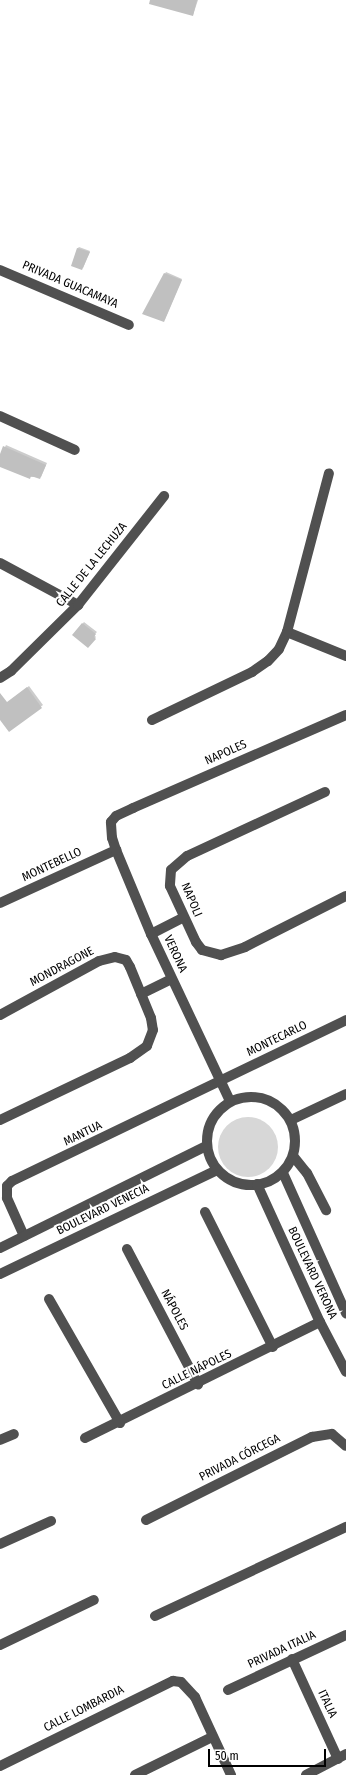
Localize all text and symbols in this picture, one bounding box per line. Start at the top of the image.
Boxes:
street label: PRIVADA GUACAMAYA [20,258,120,312]
street label: CALLE DE LA LECHUZA [54,520,130,610]
street label: NAPOLES [203,737,249,769]
street label: MONTEBELLO [20,845,84,885]
street label: NAPOLI [177,881,205,919]
street label: VERONA [160,933,190,975]
street label: MONDRAGONE [28,944,96,990]
street label: MONTECARLO [244,1018,310,1060]
street label: MANTUA [61,1119,105,1149]
street label: BOULEVARD VENECIA [55,1181,151,1239]
street label: BOULEVARD VERONA [284,1225,340,1321]
street label: NÁPOLES [157,1287,191,1333]
street label: CALLE NÁPOLES [160,1347,234,1393]
street label: PRIVADA CÓRCEGA [197,1431,283,1485]
street label: PRIVADA ITALIA [246,1628,318,1672]
street label: CALLE LOMBARDIA [42,1683,126,1735]
street label: ITALIA [314,1688,340,1720]
scale bar [210,1741,328,1767]
text: 50 m [215,1749,239,1763]

